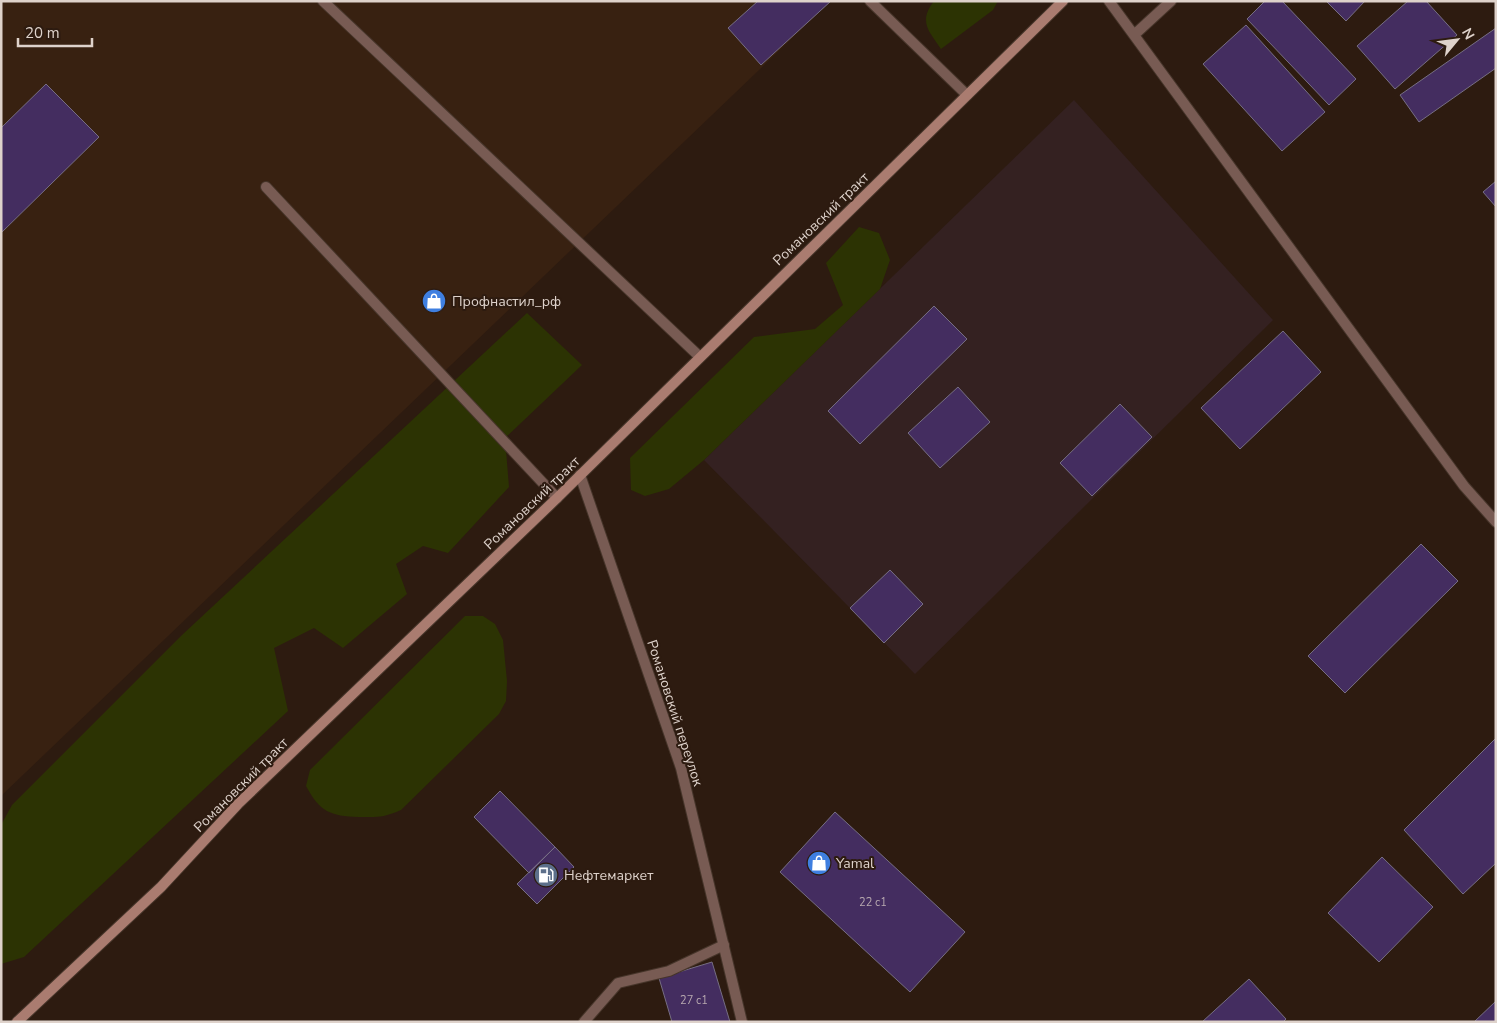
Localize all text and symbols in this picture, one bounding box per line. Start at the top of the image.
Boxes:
scale bar [18,15,91,47]
north arrow [1432,15,1482,65]
text: 20 m [25,23,60,43]
text: N [1457,25,1479,43]
street label: Романовский тракт [769,168,874,270]
shop icon: Профнастил_рф [421,288,447,314]
place label: Профнастил_рф [452,292,561,311]
street label: Романовский тракт [480,452,585,554]
street label: Романовский переулок [642,637,708,789]
street label: Романовский тракт [189,733,293,837]
shop icon: Yamal [806,850,832,876]
place label: Yamal [835,854,875,873]
fuel station icon: Нефтемаркет [533,862,559,888]
place label: Нефтемаркет [564,866,654,885]
house number: 22 с1 [859,895,887,910]
house number: 27 с1 [680,993,708,1008]

